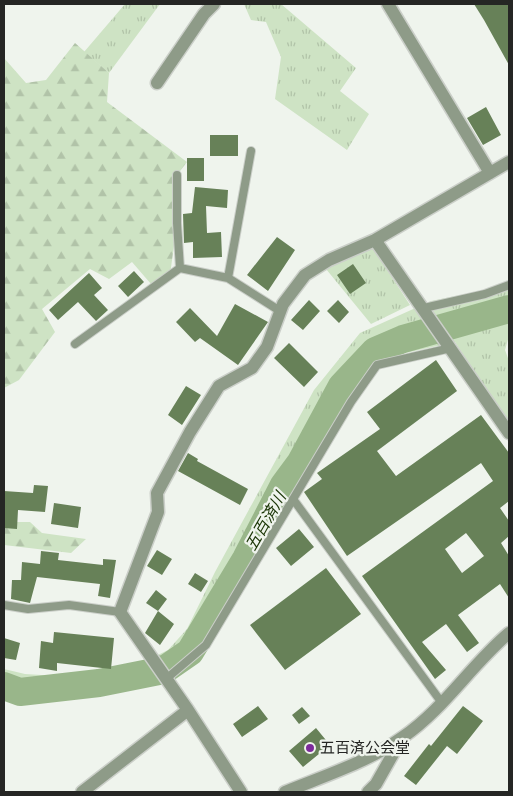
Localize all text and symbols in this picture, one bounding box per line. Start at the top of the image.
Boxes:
water label: 五百済川 [240,487,290,553]
place label: 五百済公会堂 [320,738,410,756]
marker: 五百済公会堂 [304,742,316,754]

